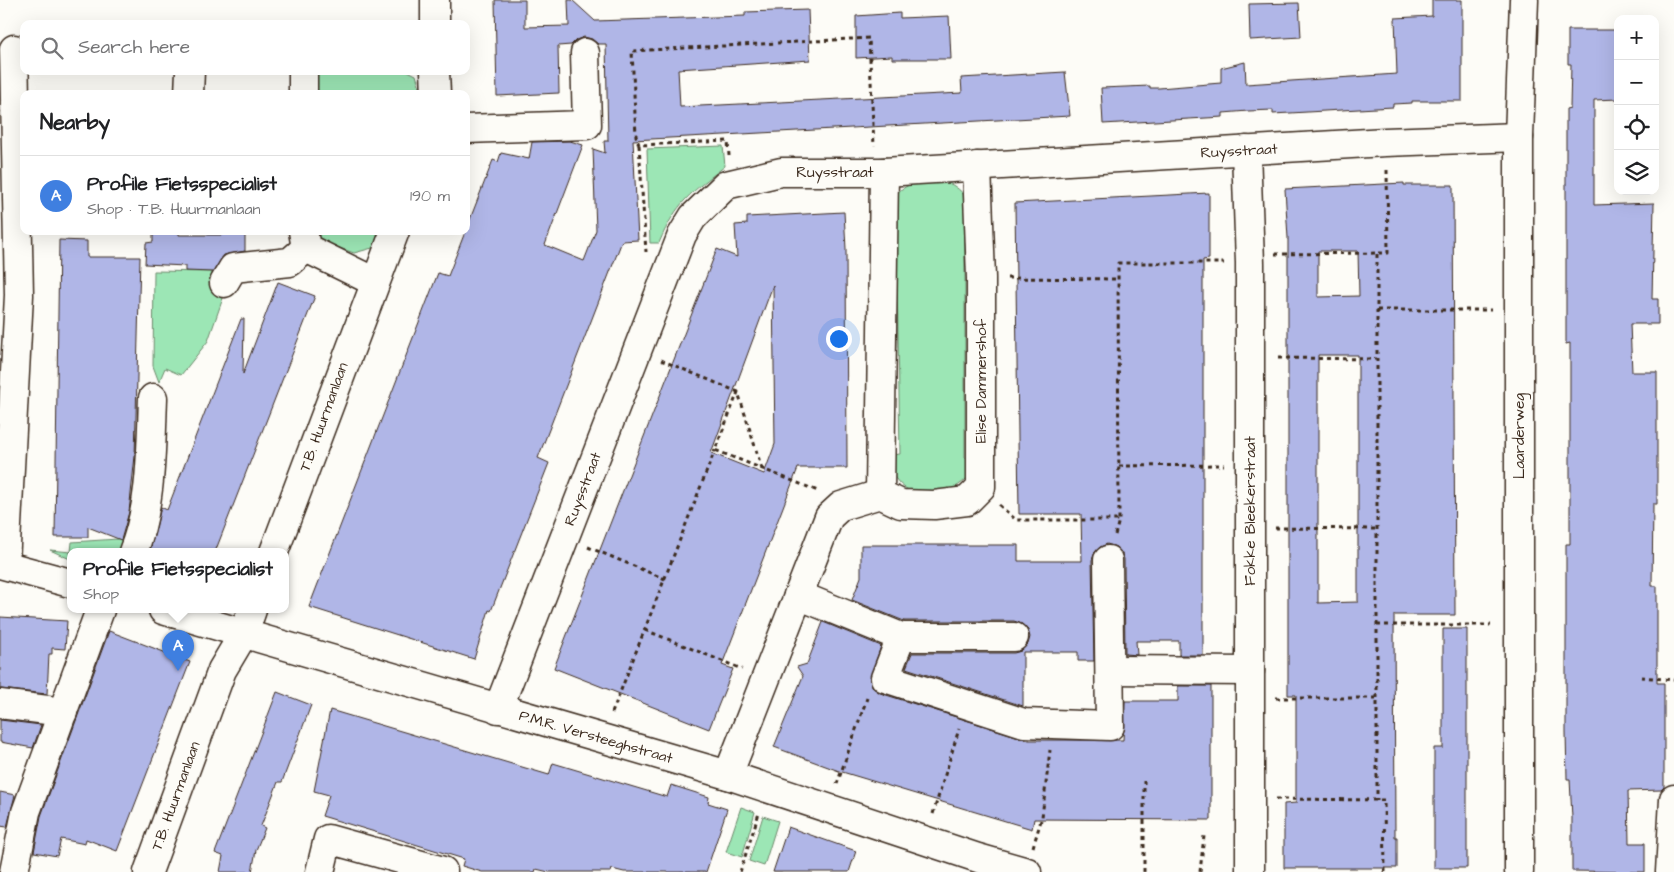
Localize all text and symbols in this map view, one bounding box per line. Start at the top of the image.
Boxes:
map controls [1614,15,1659,195]
button: + [1614,15,1659,60]
search box [20,20,470,75]
icon: search [38,34,66,62]
text: Search here [78,34,190,61]
button: − [1614,60,1659,105]
button: locate [1614,105,1659,150]
text: Nearby [40,108,110,137]
street label: Ruysstraat [1200,138,1278,165]
button: layers [1614,150,1659,195]
street label: Ruysstraat [796,162,874,184]
text: Profile Fietsspecialist [87,171,277,198]
text: A [51,185,61,207]
text: 190 m [410,185,450,207]
text: Shop · T.B. Huurmanlaan [87,198,261,220]
street label: Elise Dammershof [971,319,992,443]
your location [826,326,852,352]
street label: T.B. Huurmanlaan [295,359,354,475]
street label: Laarderweg [1509,393,1531,479]
street label: Fokke Bleekerstraat [1240,436,1261,586]
street label: Ruysstraat [559,449,608,529]
popup [67,548,289,613]
text: Profile Fietsspecialist [83,556,273,583]
text: Shop [83,583,119,605]
pin: A [162,630,194,671]
street label: P.M.R. Versteeghstraat [516,705,675,770]
street label: T.B. Huurmanlaan [147,738,206,854]

